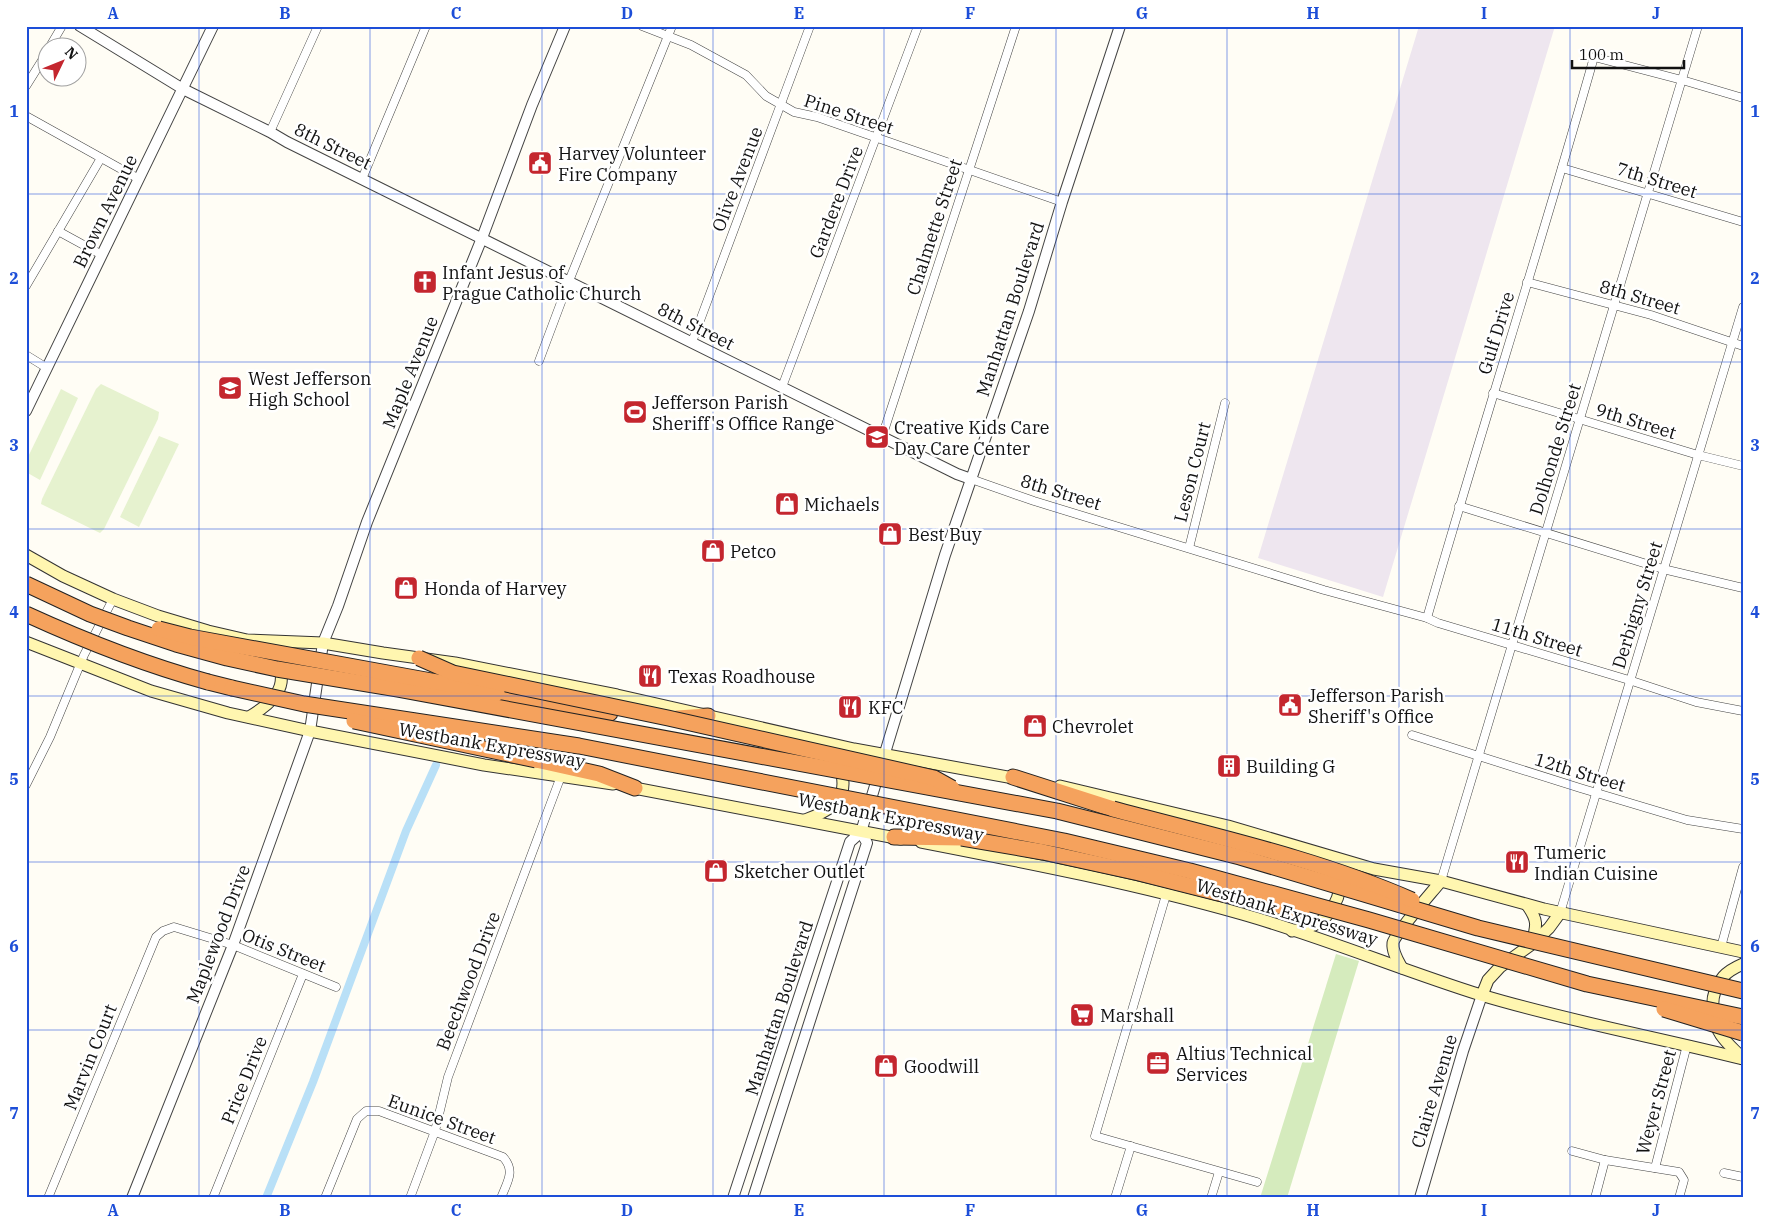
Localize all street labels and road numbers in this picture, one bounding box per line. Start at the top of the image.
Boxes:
street label: Pine Street [801,89,897,139]
street label: 8th Street [291,117,375,175]
street label: Olive Avenue [706,123,768,235]
street label: Gardere Drive [804,142,868,262]
street label: Brown Avenue [68,151,142,271]
street label: Chalmette Street [901,156,967,298]
street label: 7th Street [1614,157,1700,203]
street label: Manhattan Boulevard [971,219,1049,399]
street label: 8th Street [1597,274,1683,320]
street label: Gulf Drive [1473,289,1519,377]
street label: 8th Street [654,297,738,355]
street label: Maple Avenue [377,312,443,432]
street label: Dolhonde Street [1524,380,1586,518]
street label: 9th Street [1593,398,1679,444]
street label: Leson Court [1168,420,1216,524]
street label: 8th Street [1018,469,1104,515]
street label: Derbigny Street [1607,538,1667,672]
street label: 11th Street [1489,612,1585,662]
street label: Westbank Expressway [397,717,587,773]
street label: 12th Street [1532,747,1628,797]
street label: Westbank Expressway [796,788,986,846]
street label: Maplewood Drive [181,861,255,1007]
street label: Westbank Expressway [1193,873,1381,951]
street label: Beechwood Drive [431,908,505,1054]
street label: Manhattan Boulevard [740,918,818,1098]
street label: Otis Street [239,923,329,977]
street label: Marvin Court [58,1001,122,1113]
street label: Claire Avenue [1406,1031,1462,1151]
street label: Price Drive [216,1033,272,1127]
street label: Weyer Street [1631,1047,1681,1157]
street label: Eunice Street [385,1089,499,1149]

